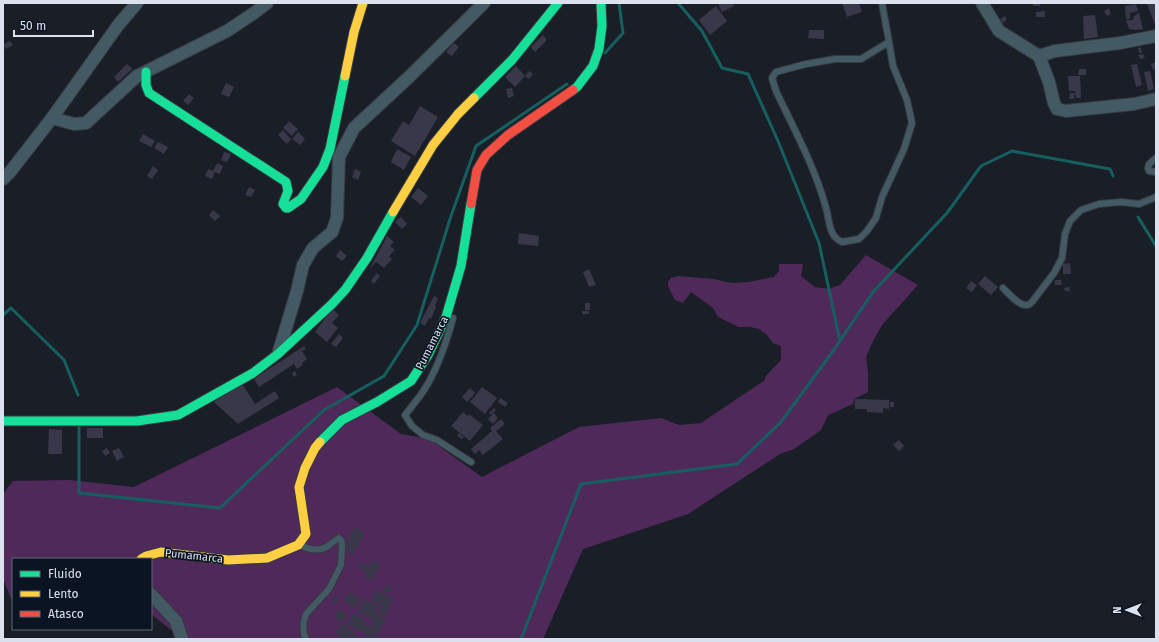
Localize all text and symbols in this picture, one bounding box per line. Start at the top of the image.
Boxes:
scale bar [14,12,93,38]
text: 50 m [20,19,46,33]
street label: Pumamarca [413,314,451,372]
street label: Pumamarca [164,546,224,566]
legend [12,558,152,630]
text: Fluido [48,567,82,581]
text: Lento [48,587,78,601]
north arrow [1107,590,1147,630]
text: N [1111,606,1124,614]
text: Atasco [48,607,84,621]

